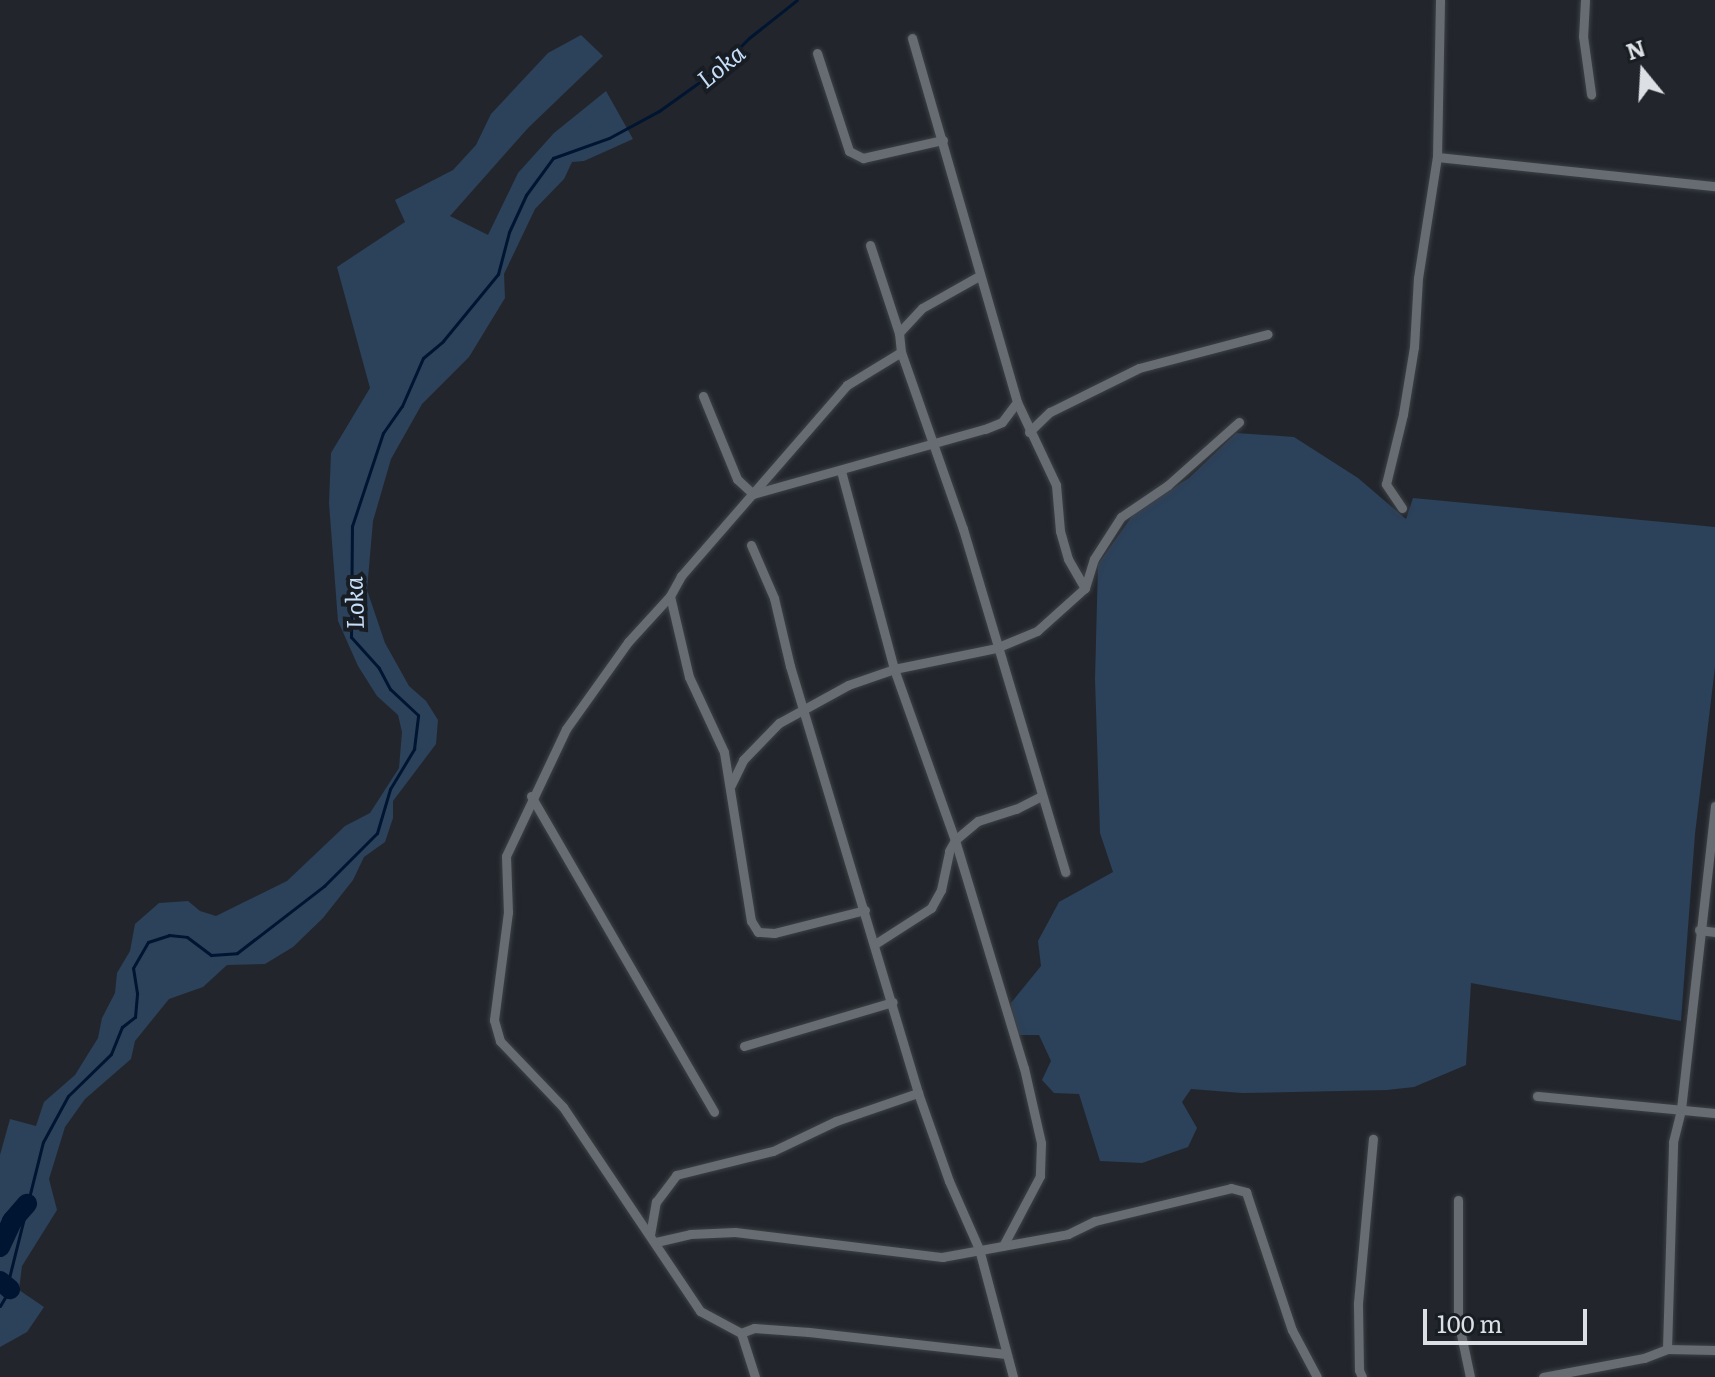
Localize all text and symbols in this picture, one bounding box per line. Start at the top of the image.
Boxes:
text: N [1622,30,1649,67]
north arrow [1603,32,1683,112]
water label: Loka [690,37,750,93]
water label: Loka [338,576,368,630]
scale bar [1427,1293,1591,1343]
text: 100 m [1437,1305,1503,1340]

